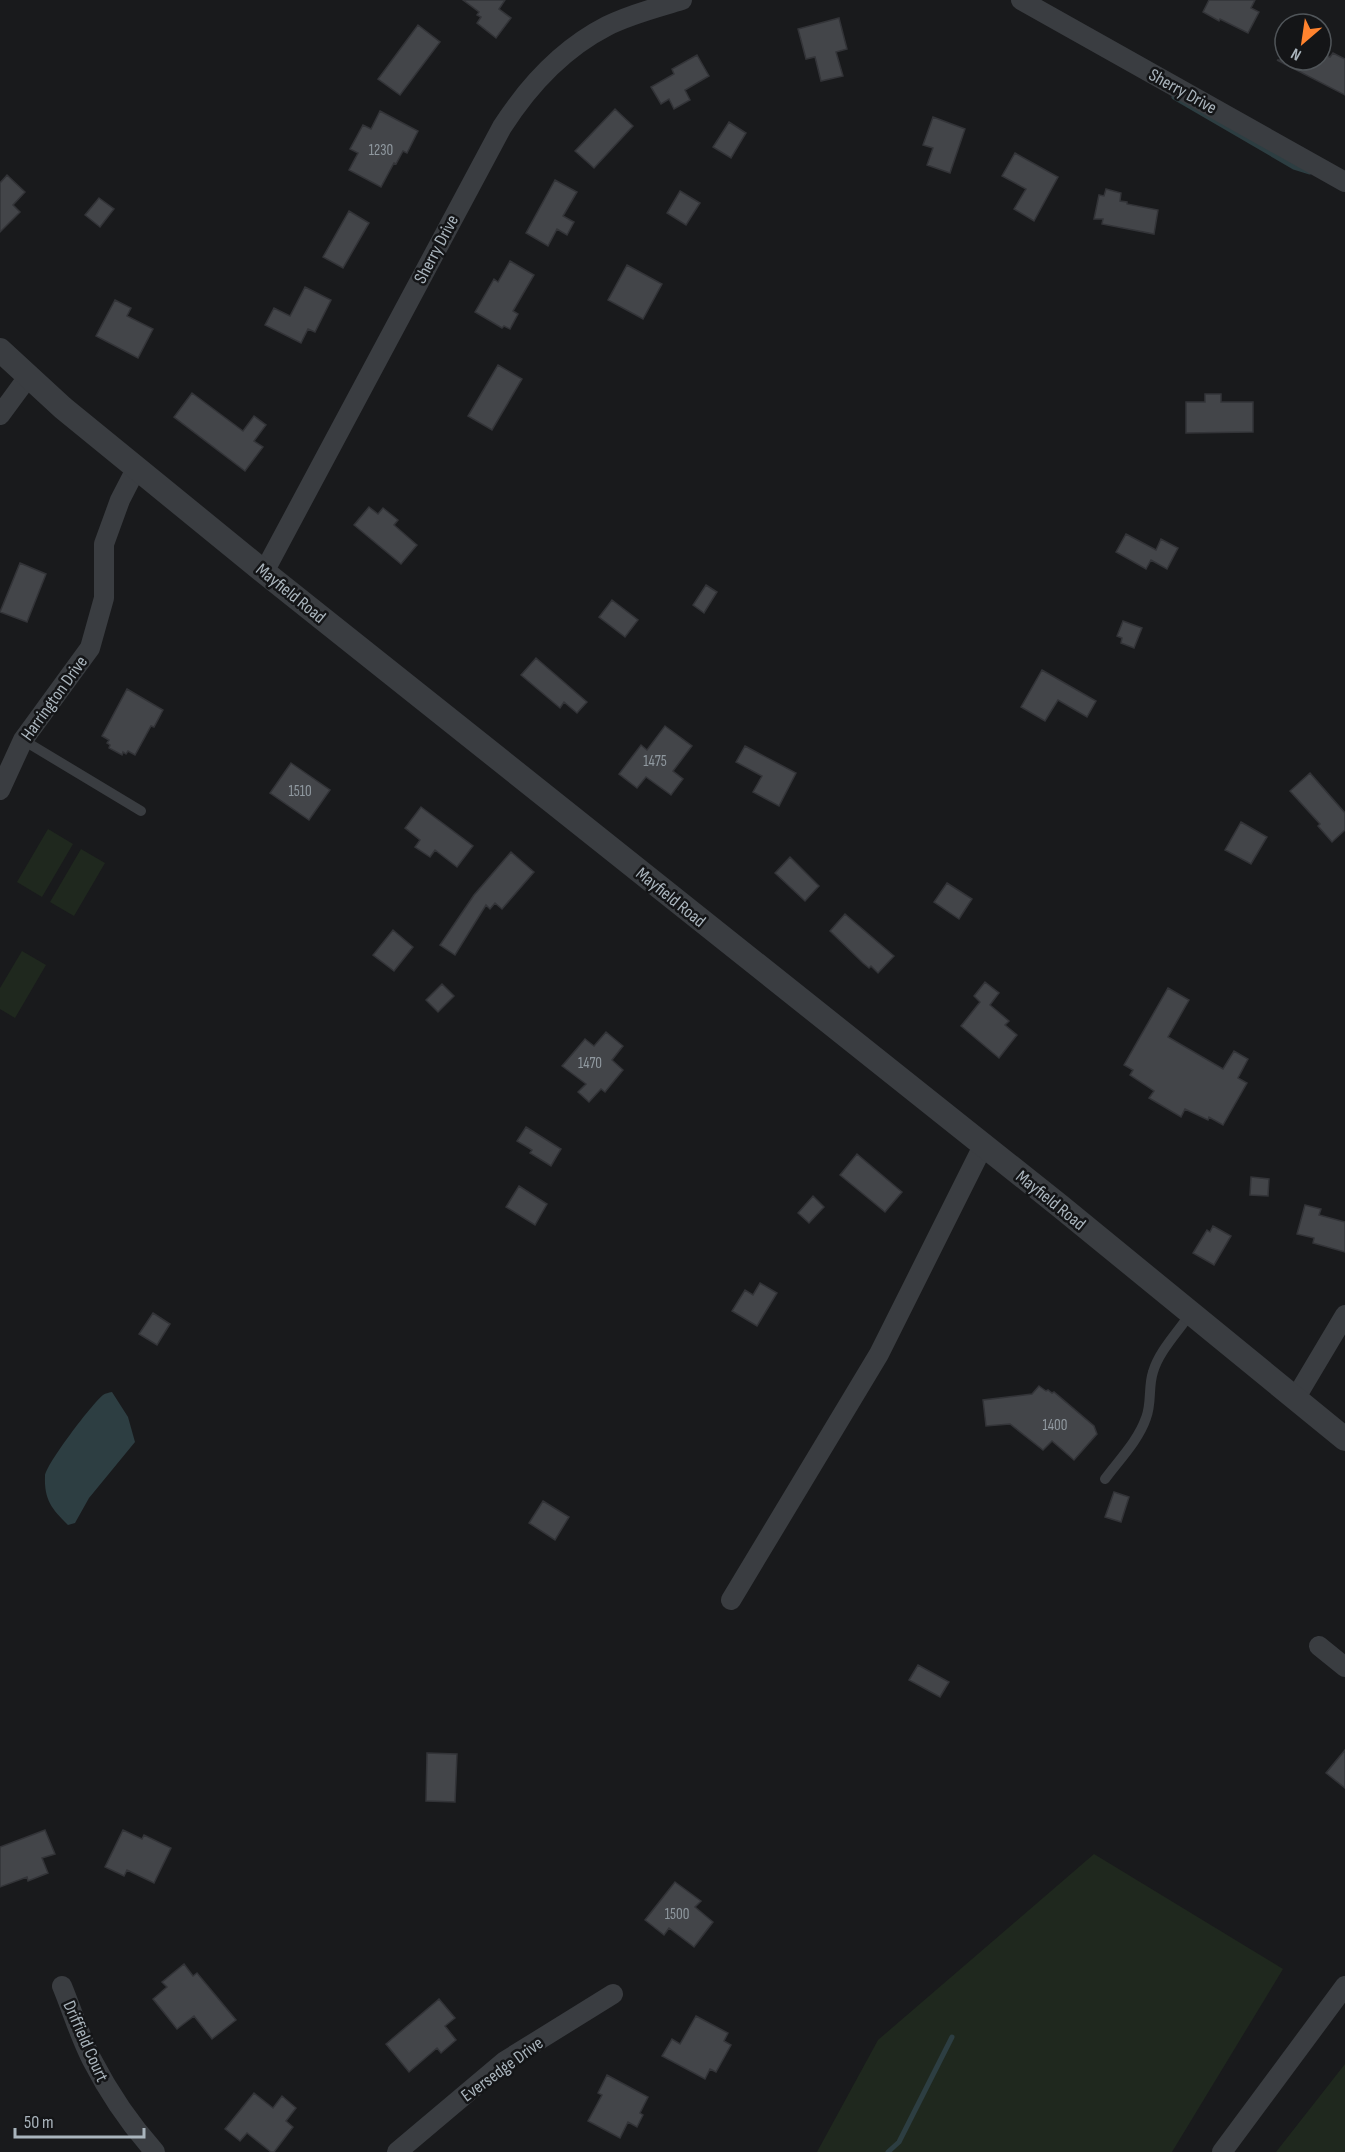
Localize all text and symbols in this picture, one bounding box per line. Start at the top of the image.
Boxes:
north arrow [1273,12,1333,72]
text: N [1288,43,1305,64]
street label: Sherry Drive [1145,64,1220,119]
house number: 1230 [369,141,393,160]
street label: Sherry Drive [410,211,463,287]
street label: Mayfield Road [252,559,330,628]
street label: Harrington Drive [17,652,92,745]
house number: 1475 [643,752,667,771]
house number: 1510 [288,782,312,801]
street label: Mayfield Road [632,863,710,932]
house number: 1470 [578,1054,602,1073]
street label: Mayfield Road [1012,1166,1090,1235]
house number: 1400 [1043,1416,1067,1435]
house number: 1500 [665,1905,689,1924]
street label: Driffield Court [58,1997,113,2085]
street label: Eversedge Drive [457,2033,547,2106]
scale bar [15,2101,144,2139]
text: 50 m [24,2112,54,2133]

